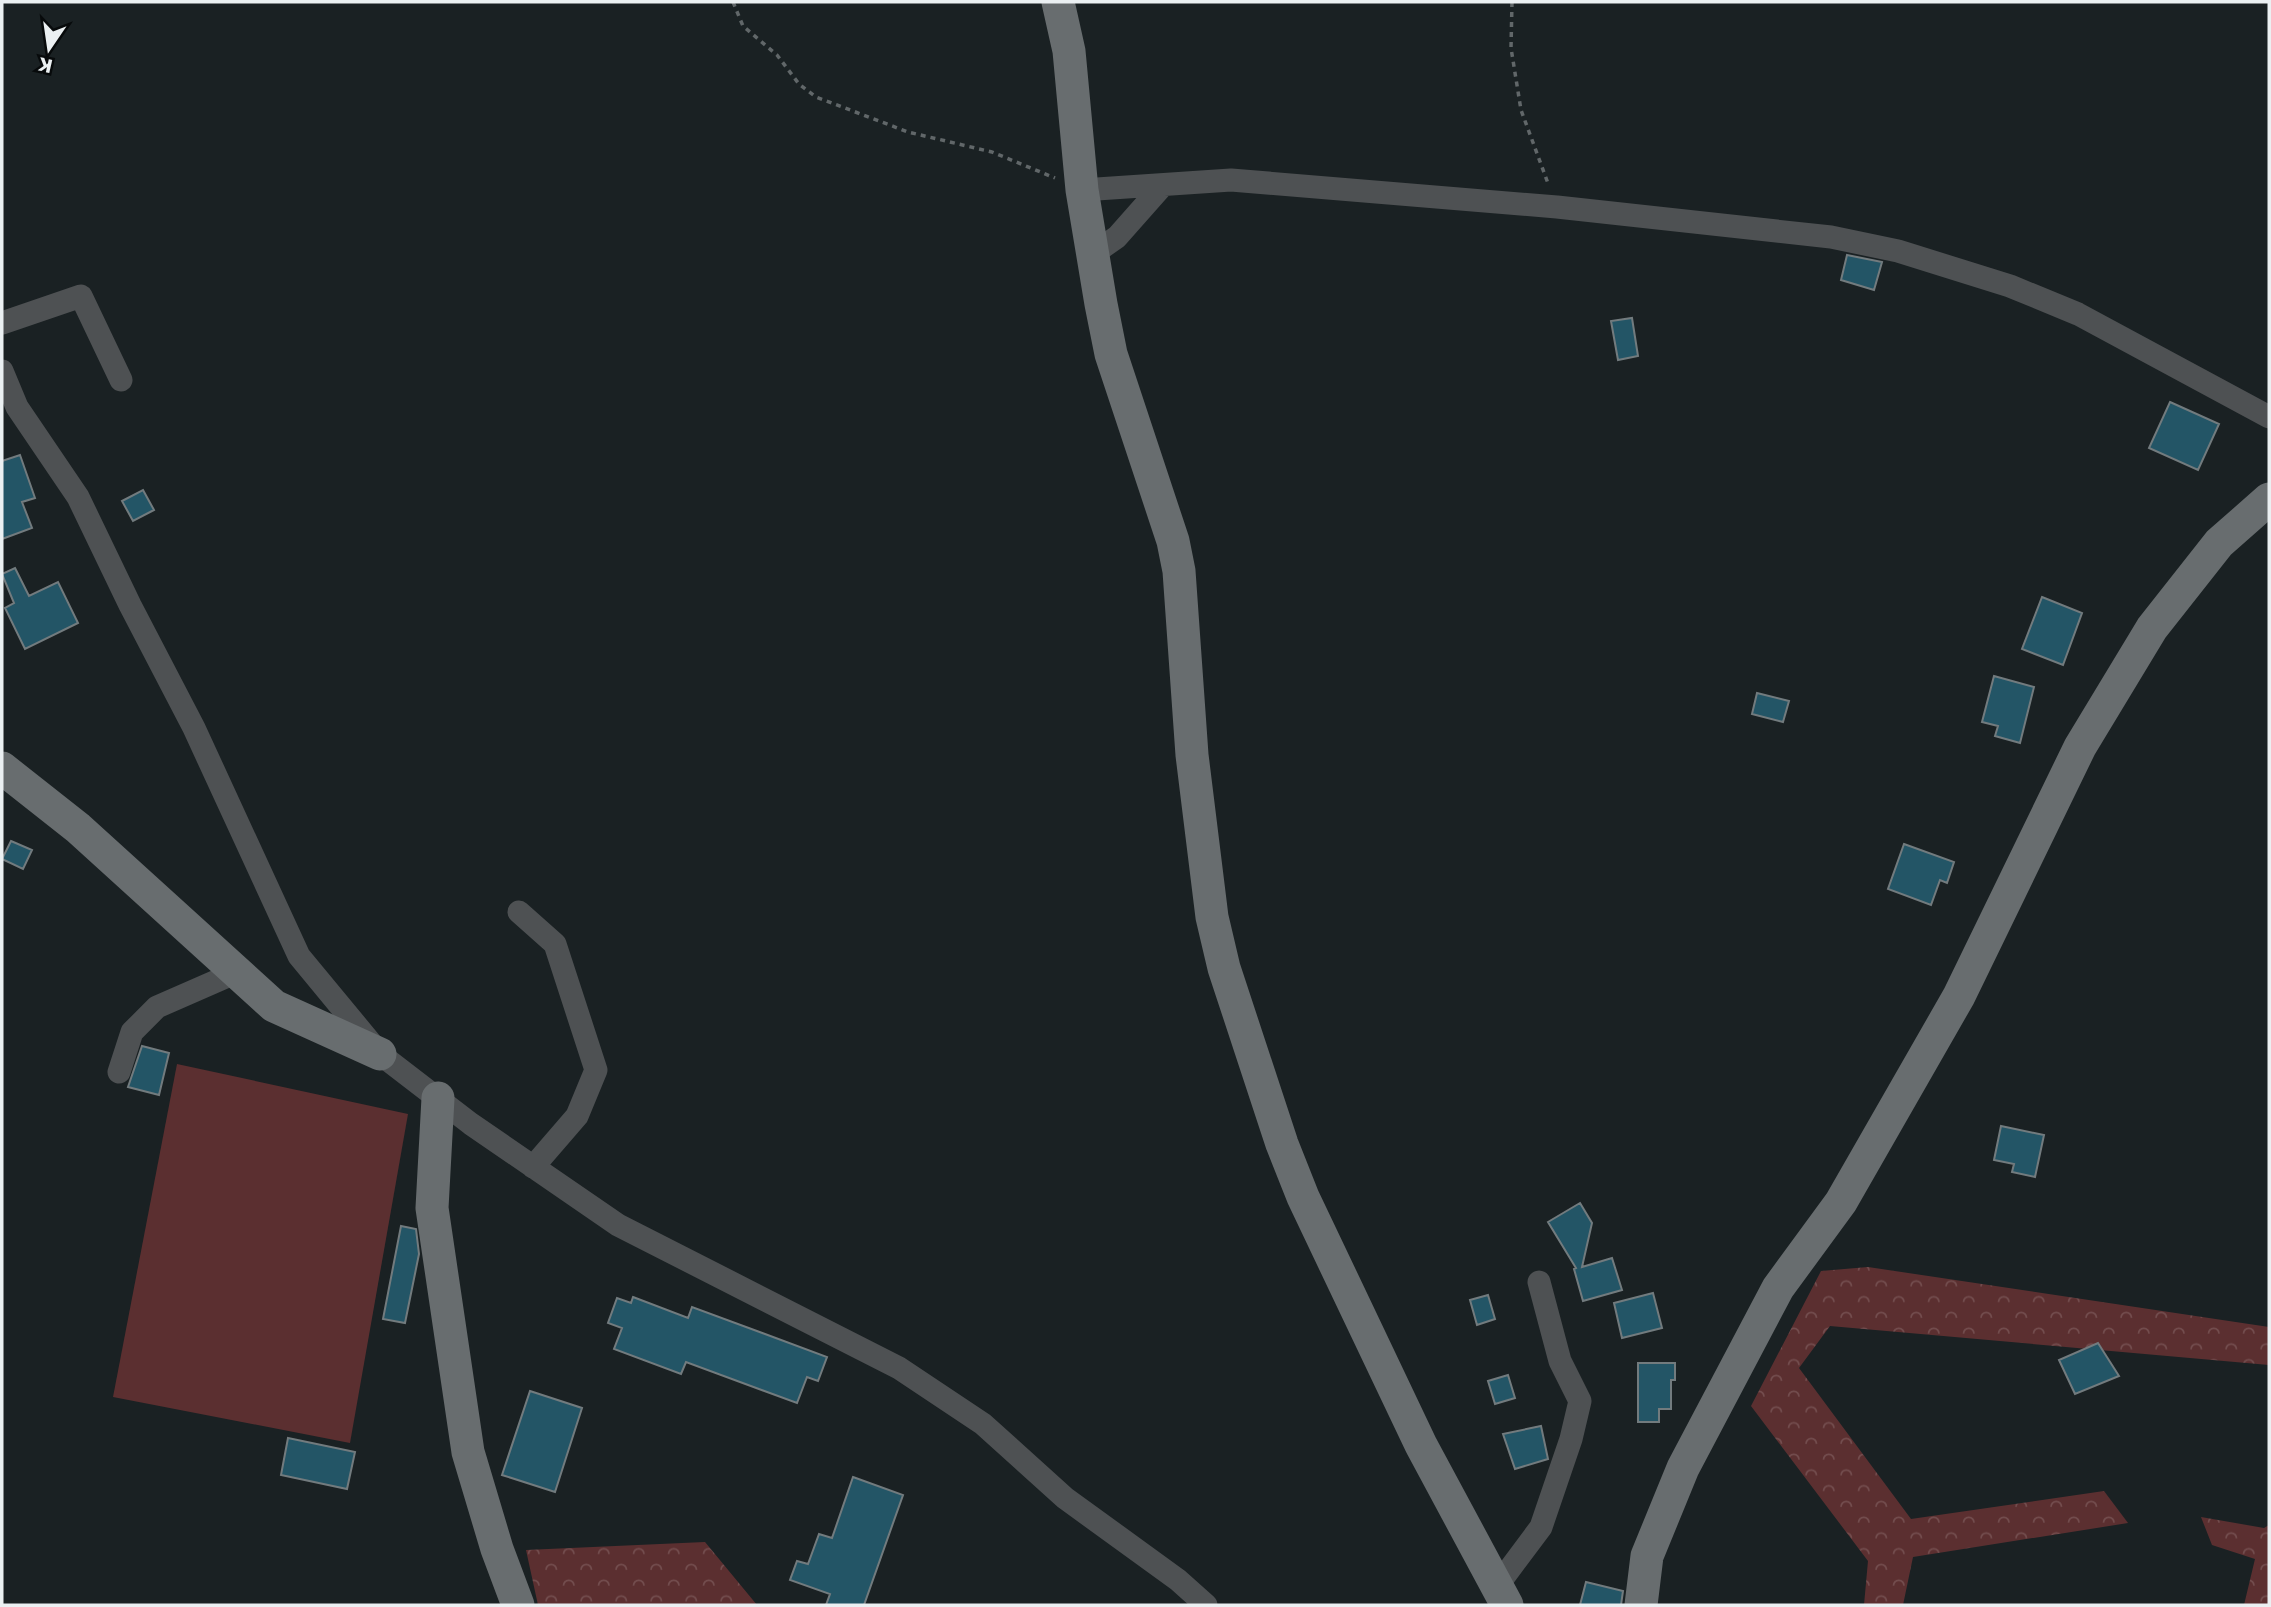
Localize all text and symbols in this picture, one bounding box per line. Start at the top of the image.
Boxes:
north arrow [14,14,84,84]
text: K [36,53,54,79]

